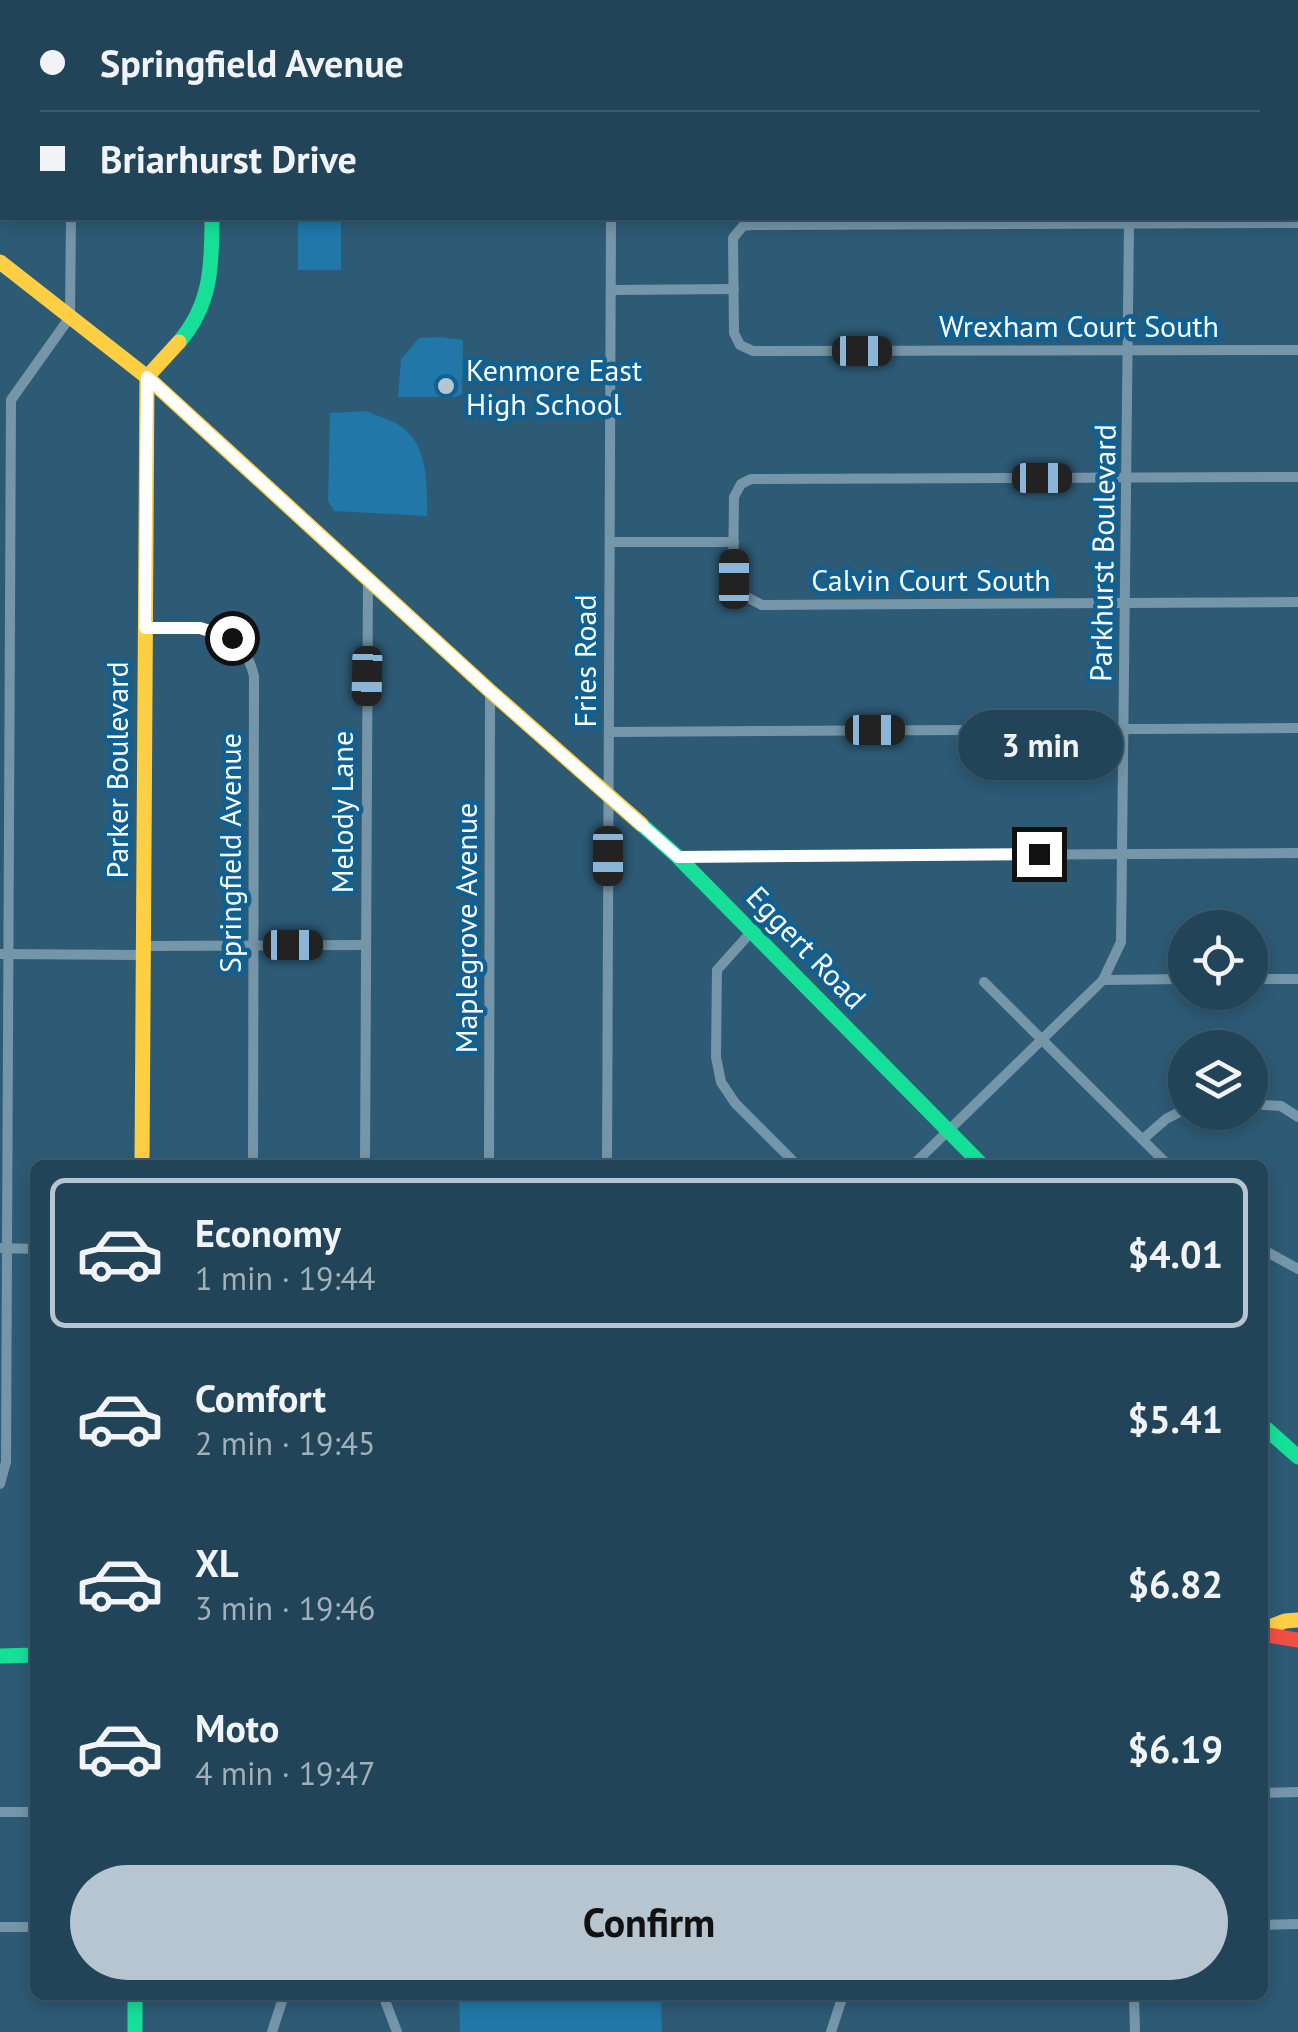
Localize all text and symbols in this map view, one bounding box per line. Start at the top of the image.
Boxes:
text: Springfield Avenue [100,38,404,87]
text: Briarhurst Drive [100,134,357,183]
street label: Wrexham Court South [939,306,1219,345]
car [832,336,892,366]
place label: Kenmore East High School [466,350,642,423]
marker: Kenmore East High School [435,375,457,397]
street label: Parkhurst Boulevard [1080,424,1124,682]
car [1012,463,1072,493]
car [719,549,749,609]
street label: Calvin Court South [811,560,1051,599]
street label: Fries Road [565,594,604,728]
route start [210,616,255,661]
car [351,646,383,706]
street label: Parker Boulevard [97,661,136,879]
callout: 3 min [956,709,1122,779]
car [845,715,905,745]
text: 3 min [1001,724,1080,766]
street label: Melody Lane [322,731,361,893]
street label: Springfield Avenue [210,733,249,973]
street label: Maplegrove Avenue [446,803,485,1053]
car [593,826,623,886]
route end [1017,832,1062,877]
street label: Eggert Road [739,877,875,1017]
map controls [1168,910,1268,1130]
button: locate [1168,910,1268,1010]
car [263,930,323,960]
button: layers [1168,1030,1268,1130]
icon: car [75,1208,165,1298]
text: Economy [195,1208,341,1257]
text: $4.01 [1127,1229,1223,1278]
text: 1 min · 19:44 [195,1257,375,1299]
icon: car [75,1373,165,1463]
text: Comfort [195,1373,326,1422]
text: $5.41 [1127,1394,1223,1443]
text: 2 min · 19:45 [195,1422,375,1464]
icon: car [75,1538,165,1628]
text: XL [195,1538,239,1587]
text: $6.82 [1127,1559,1223,1608]
text: 3 min · 19:46 [195,1587,375,1629]
icon: car [75,1703,165,1793]
text: Moto [195,1703,279,1752]
text: $6.19 [1127,1724,1223,1773]
text: 4 min · 19:47 [195,1752,375,1794]
button: Confirm [70,1865,1228,1980]

